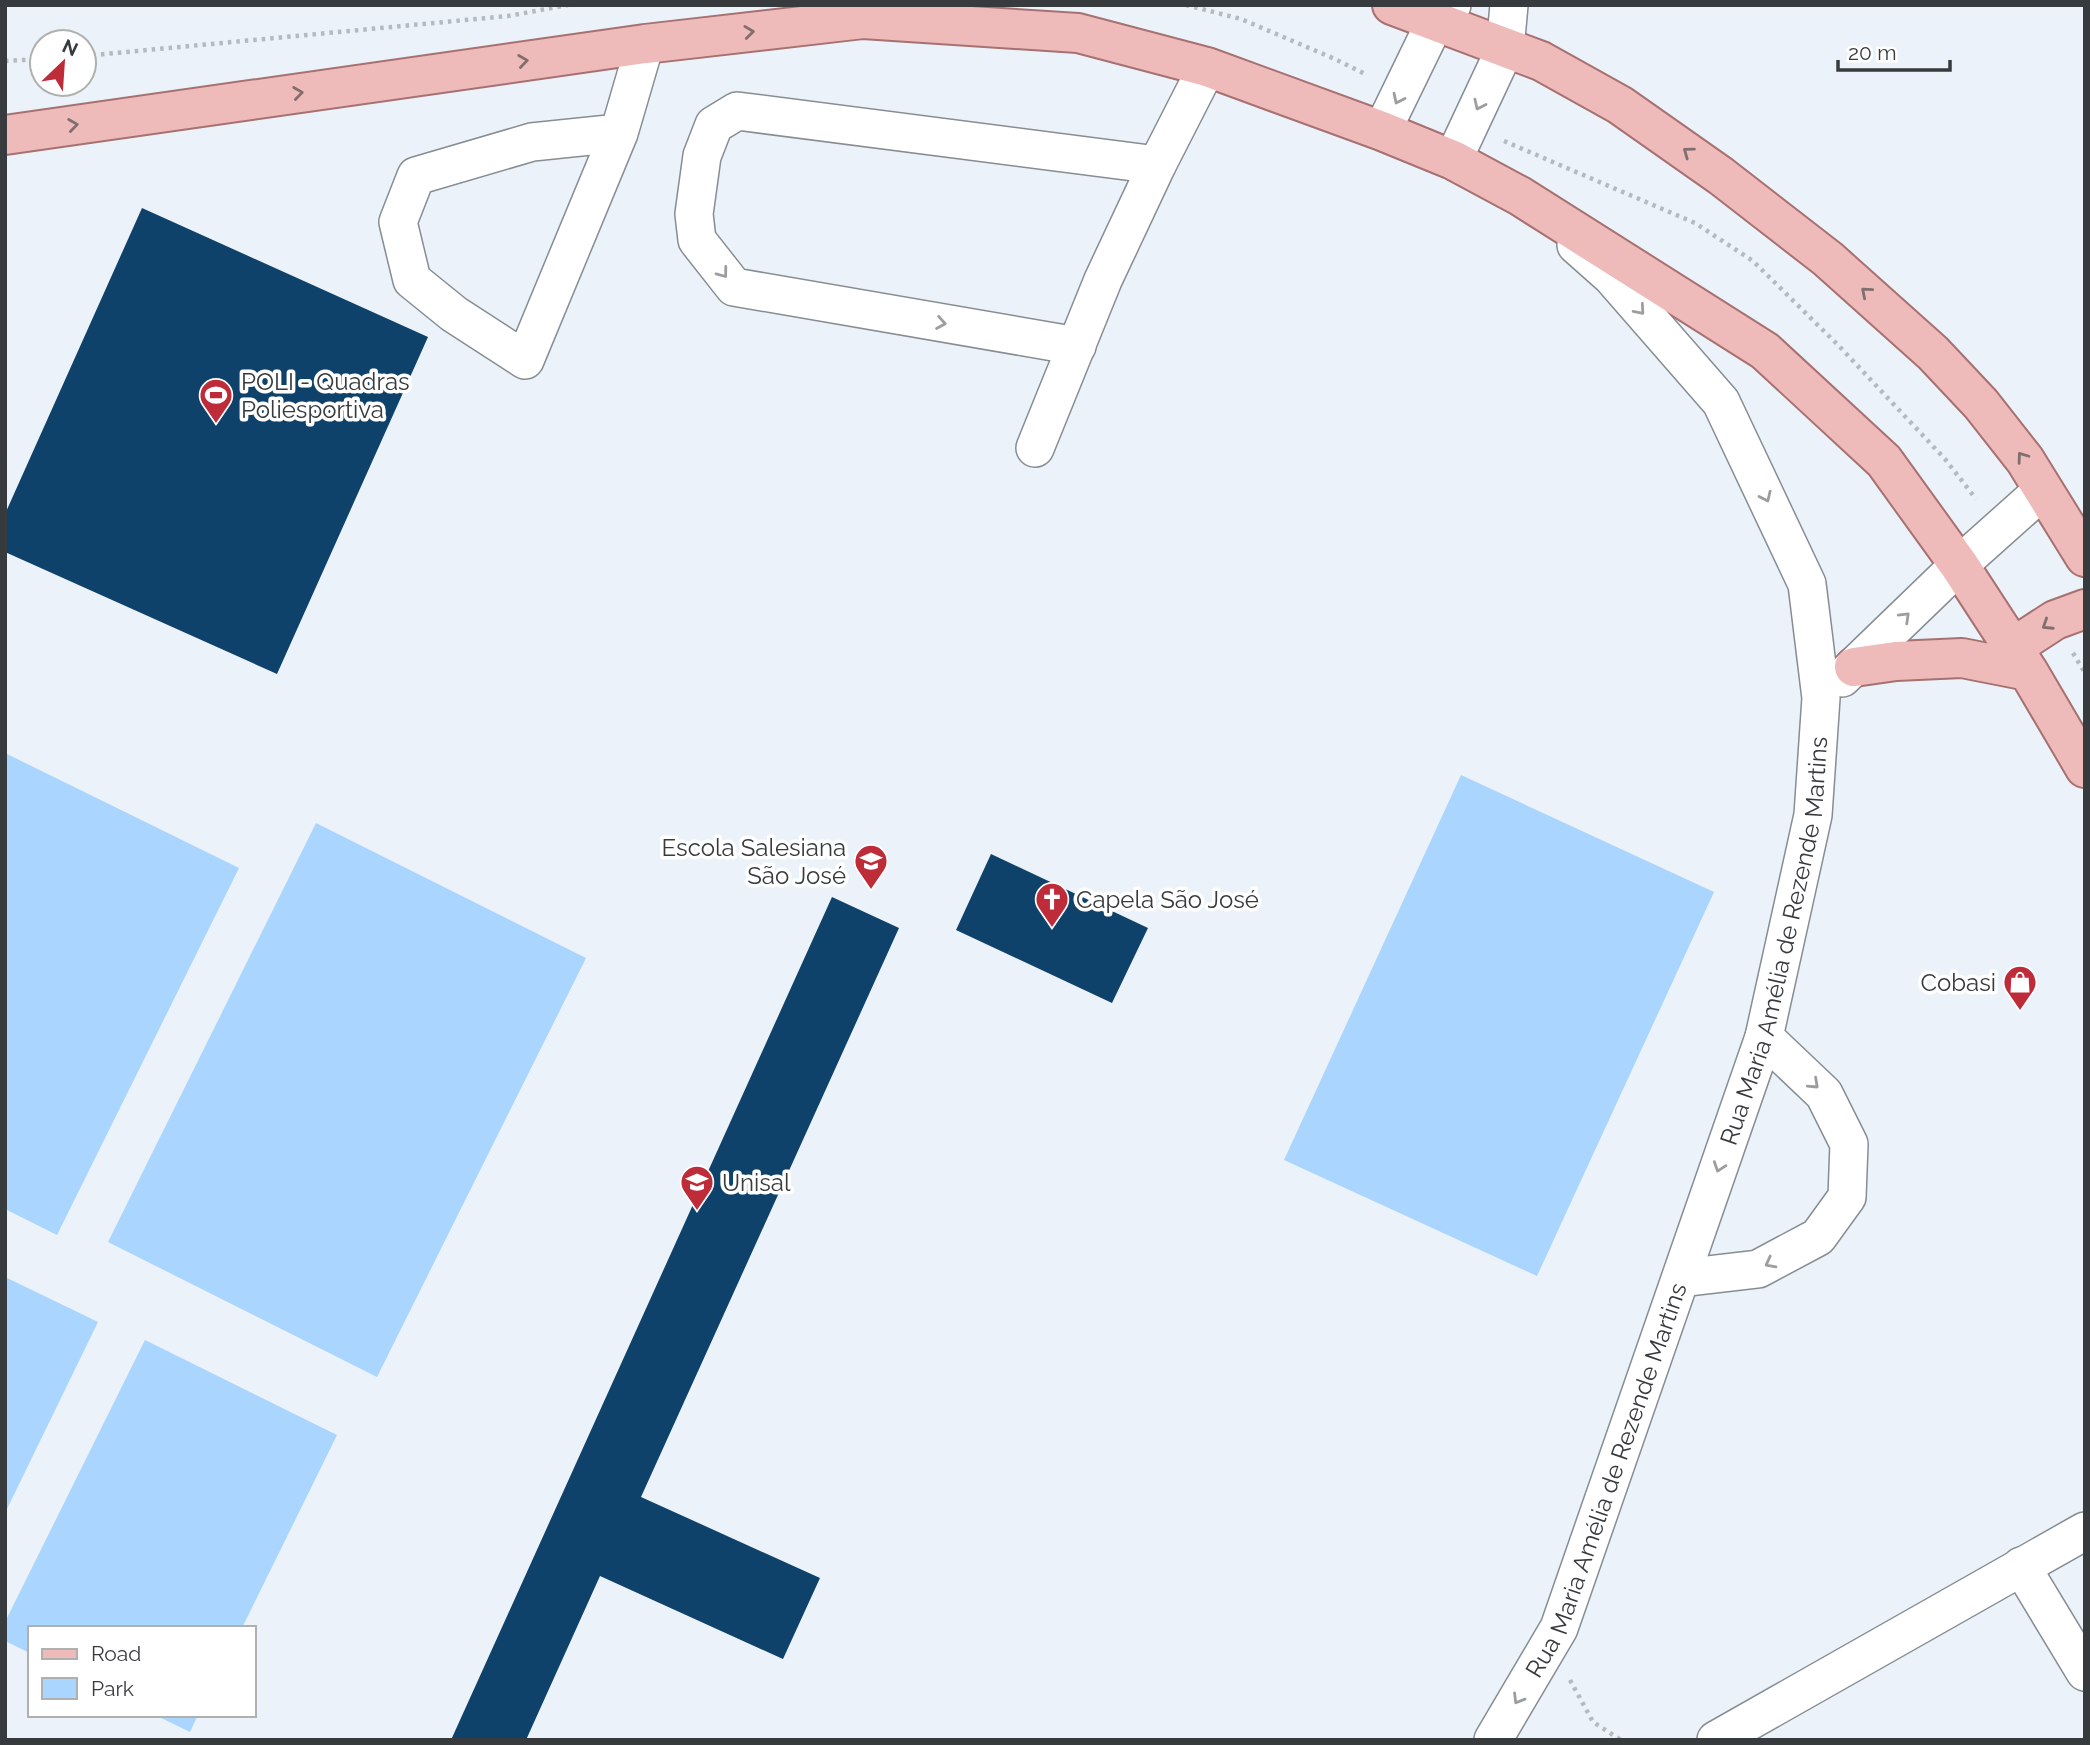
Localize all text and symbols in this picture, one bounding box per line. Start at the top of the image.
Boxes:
one-way arrow [744,25,755,40]
north arrow [28,28,98,98]
scale bar [1838,28,1950,72]
text: N [59,35,81,61]
text: 20 m [1848,40,1896,65]
one-way arrow [517,54,529,69]
one-way arrow [292,86,304,101]
one-way arrow [1392,92,1406,104]
one-way arrow [1473,98,1487,110]
one-way arrow [67,118,79,133]
one-way arrow [1683,148,1696,160]
one-way arrow [715,266,728,278]
one-way arrow [1862,288,1875,300]
one-way arrow [1632,302,1644,315]
one-way arrow [935,315,947,330]
place label: POLI - Quadras Poliesportiva [241,367,410,424]
sports icon: POLI - Quadras Poliesportiva [197,376,235,425]
one-way arrow [2018,453,2030,465]
one-way arrow [1757,490,1771,502]
one-way arrow [1897,613,1910,626]
one-way arrow [2042,617,2055,630]
street label: Rua Maria Amélia de Rezende Martins [1713,736,1833,1149]
place label: Escola Salesiana São José [662,833,846,890]
school or university icon: Escola Salesiana São José [852,842,890,891]
church icon: Capela São José [1033,880,1071,929]
place label: Capela São José [1076,885,1259,914]
shop icon: Cobasi [2001,963,2039,1012]
place label: Cobasi [1921,968,1996,997]
one-way arrow [1805,1075,1818,1088]
one-way arrow [1713,1161,1727,1173]
school or university icon: Unisal [678,1163,716,1212]
place label: Unisal [722,1168,791,1197]
one-way arrow [1765,1254,1777,1268]
street label: Rua Maria Amélia de Rezende Martins [1519,1279,1692,1682]
legend [28,1626,256,1717]
text: Road [91,1641,141,1666]
text: Park [91,1676,134,1701]
one-way arrow [1513,1692,1526,1705]

